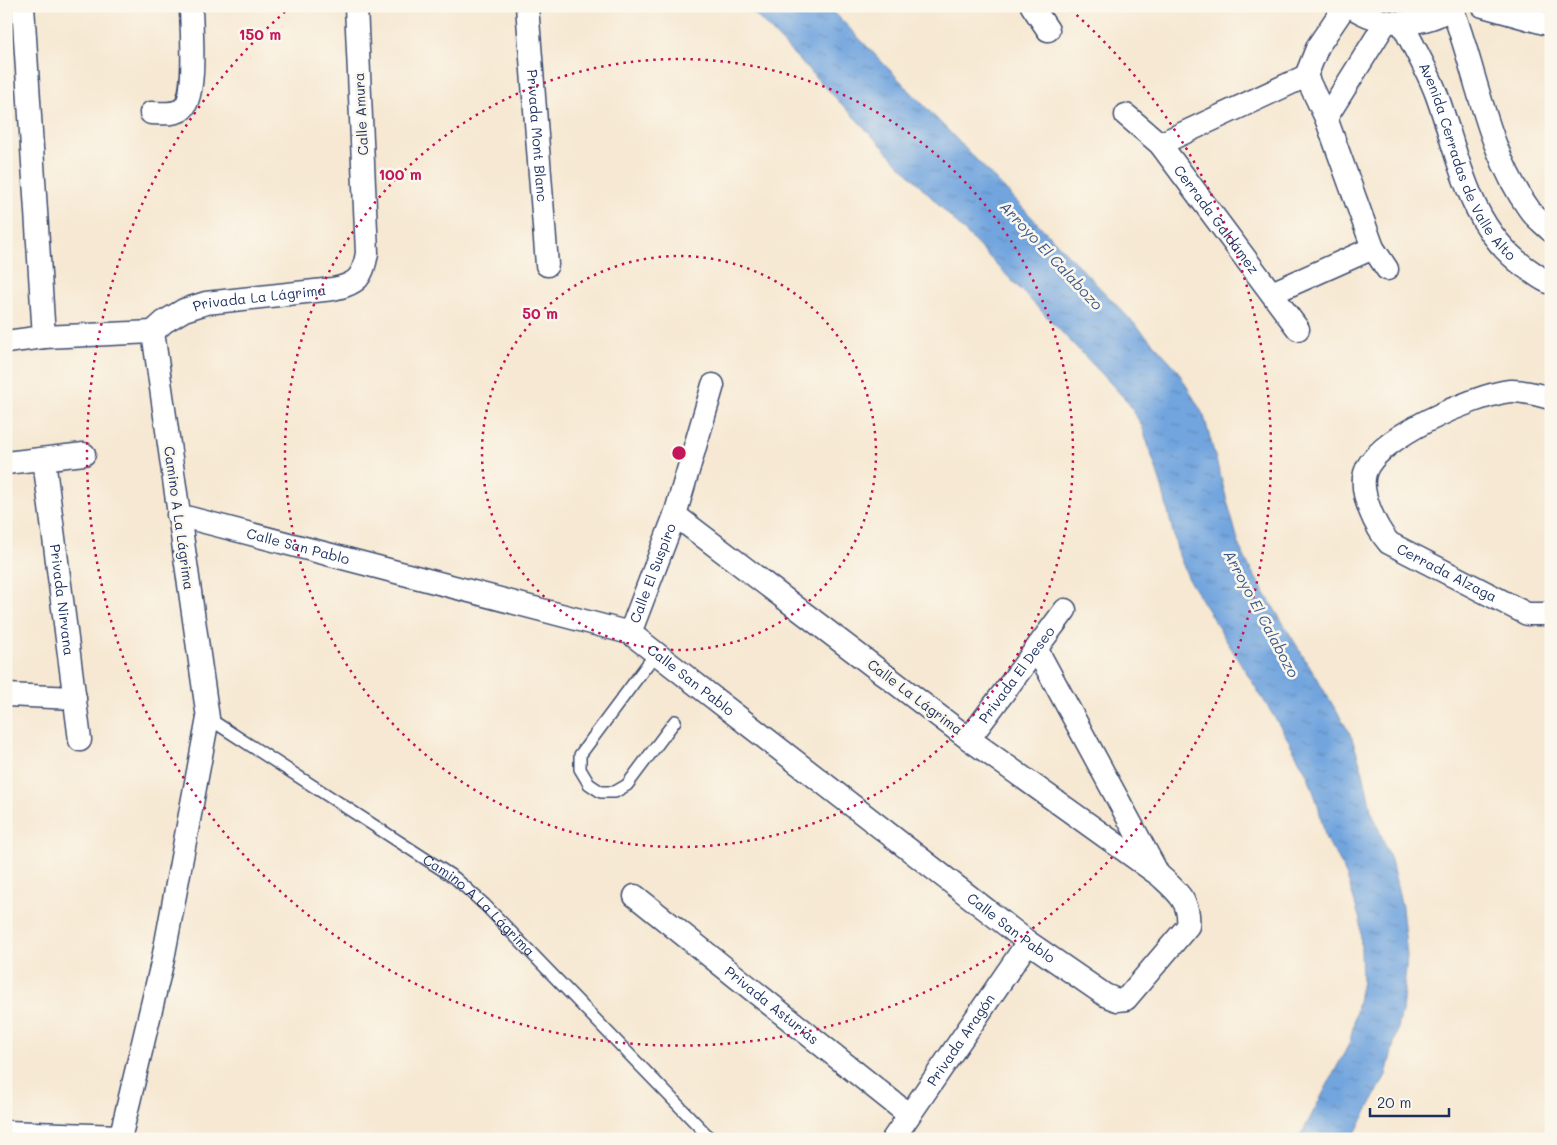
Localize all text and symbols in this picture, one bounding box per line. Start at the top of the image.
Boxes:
text: 150 m [239,24,281,44]
street label: Avenida Cerradas de Valle Alto [1415,59,1520,264]
street label: Privada Mont Blanc [523,69,552,203]
street label: Calle Amura [349,72,372,156]
street label: Cerrada Galdámez [1170,161,1264,278]
text: 100 m [378,164,422,184]
water label: Arroyo El Calabozo [996,197,1107,314]
street label: Privada La Lágrima [190,280,327,316]
text: 50 m [522,303,558,323]
centre of rings [670,444,688,462]
street label: Camino A La Lágrima [160,445,199,591]
street label: Calle El Suspiro [625,520,680,626]
street label: Calle San Pablo [244,523,352,568]
street label: Cerrada Alzaga [1394,539,1500,606]
street label: Privada Nirvana [46,543,79,657]
water label: Arroyo El Calabozo [1220,546,1304,681]
street label: Privada El Deseo [974,622,1059,727]
street label: Calle San Pablo [643,640,739,720]
street label: Calle La Lágrima [864,654,967,739]
street label: Camino A La Lágrima [419,850,539,960]
street label: Calle San Pablo [963,888,1059,967]
street label: Privada Asturias [721,961,823,1048]
street label: Privada Aragón [922,990,999,1090]
scale bar [1370,1085,1448,1117]
text: 20 m [1377,1092,1411,1112]

